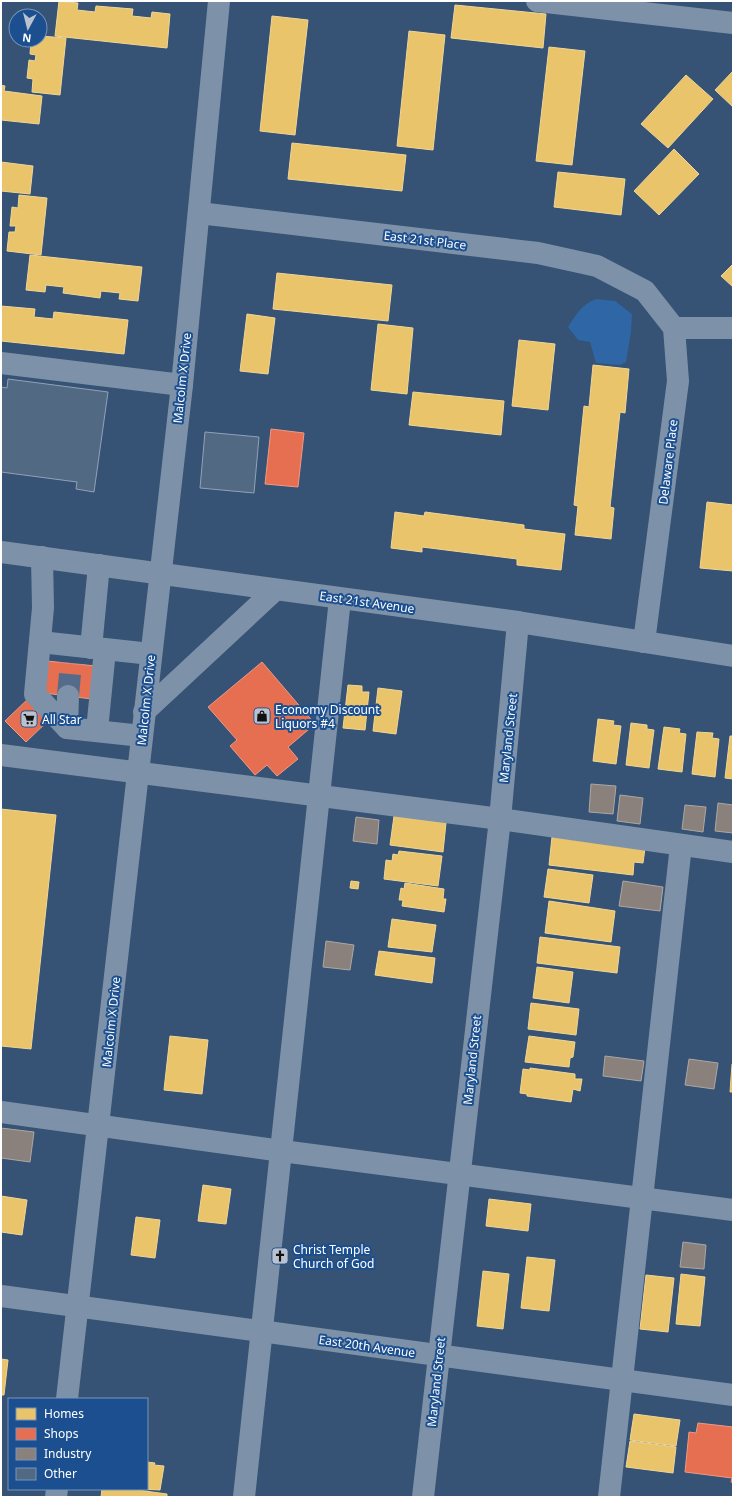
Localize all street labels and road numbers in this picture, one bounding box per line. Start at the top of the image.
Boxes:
street label: East 21st Place [383,226,468,254]
street label: Malcolm X Drive [169,332,195,424]
street label: Delaware Place [654,418,682,506]
street label: East 21st Avenue [318,587,416,617]
street label: Malcolm X Drive [133,654,159,746]
street label: Maryland Street [495,692,521,784]
street label: Malcolm X Drive [98,976,124,1068]
street label: Maryland Street [459,1014,485,1106]
street label: East 20th Avenue [318,1331,417,1361]
street label: Maryland Street [423,1336,449,1428]

